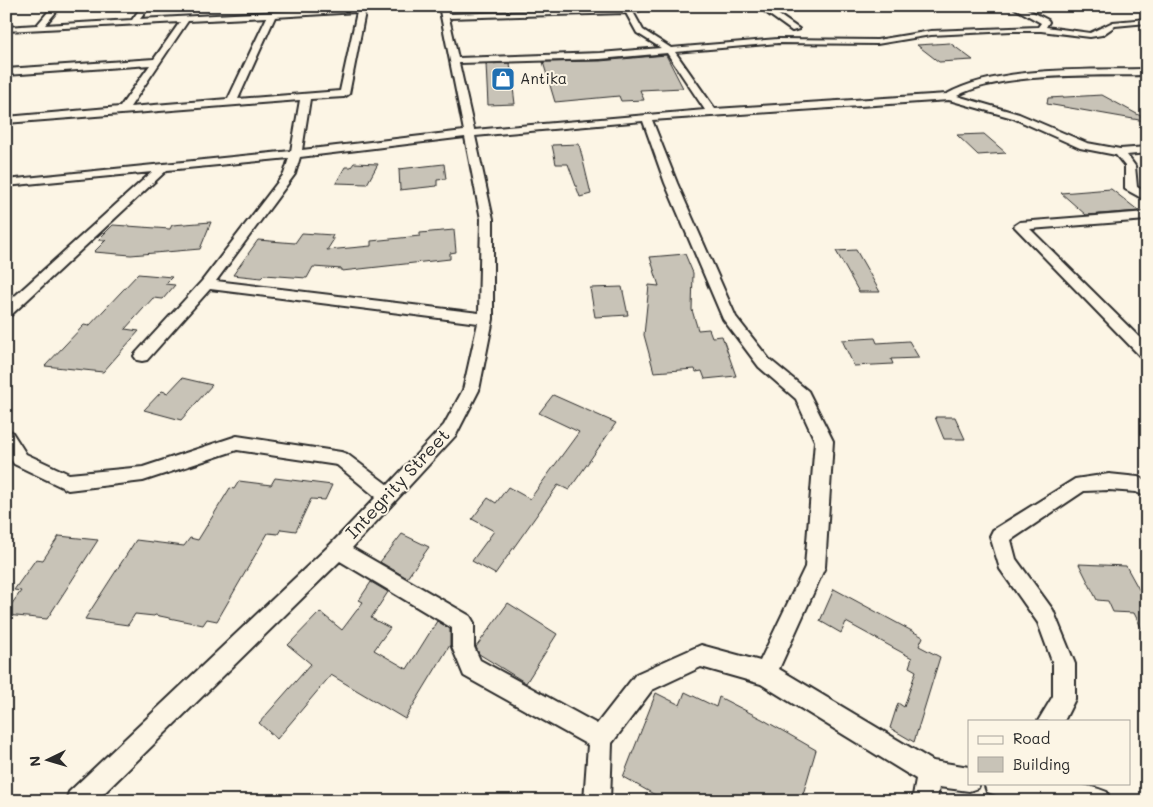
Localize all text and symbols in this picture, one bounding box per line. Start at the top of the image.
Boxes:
shop icon: Antika [490,66,516,92]
place label: Antika [520,68,567,88]
street label: Integrity Street [340,423,455,544]
legend [968,720,1130,784]
text: Road [1013,728,1050,748]
north arrow [22,734,72,784]
text: Building [1013,754,1070,774]
text: N [25,755,44,767]

